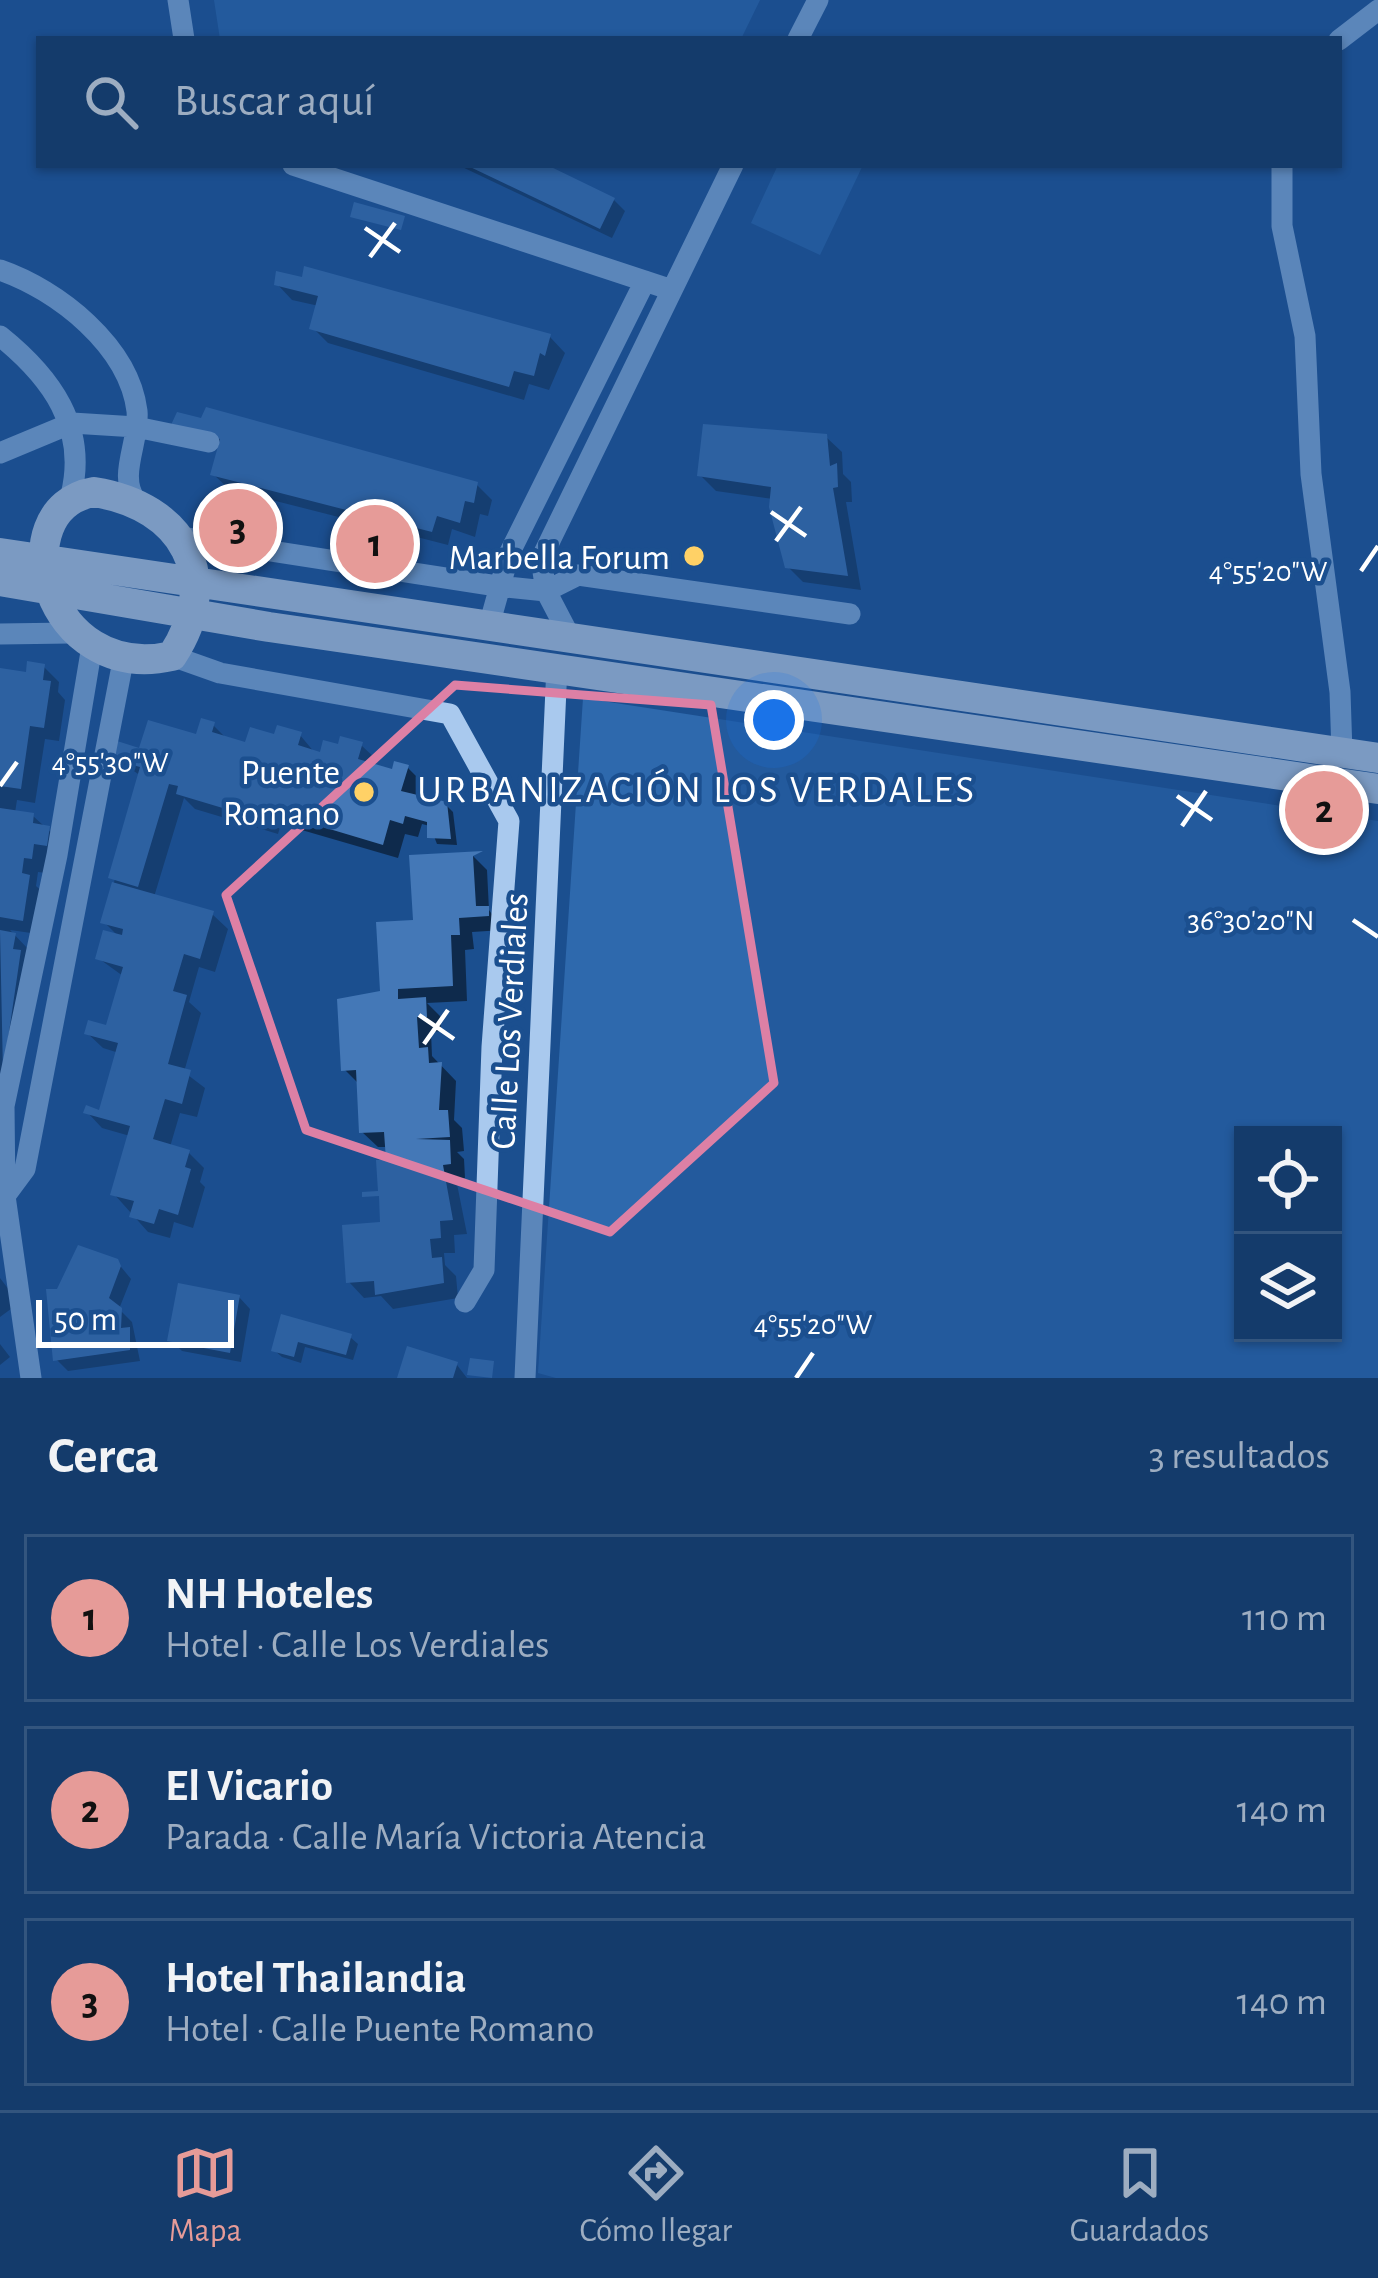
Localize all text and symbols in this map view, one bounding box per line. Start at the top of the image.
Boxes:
search box [36,36,1342,168]
icon: search [78,69,144,135]
text: Buscar aquí [174,79,374,124]
pin: 3 [199,483,277,573]
pin: 1 [336,499,414,589]
place label: Marbella Forum [448,540,670,576]
marker: Marbella Forum [681,543,707,569]
text: 4°55'20"W [1209,557,1327,587]
your location [744,690,804,750]
text: 4°55'30"W [51,748,169,778]
place label: Puente Romano [223,755,340,832]
pin: 2 [1285,765,1363,855]
district label: URBANIZACIÓN LOS VERDALES [417,768,977,810]
marker: Puente Romano [351,779,377,805]
street label: Calle Los Verdiales [485,892,535,1150]
text: 36°30'20"N [1188,906,1314,936]
map controls [1234,1126,1342,1342]
button: locate [1234,1126,1342,1234]
button: layers [1234,1234,1342,1342]
scale bar [36,1294,234,1347]
text: 50 m [54,1304,117,1337]
text: 4°55'20"W [754,1310,872,1340]
text: Cerca [48,1431,159,1482]
text: 3 resultados [1149,1437,1330,1476]
text: NH Hoteles [165,1572,373,1617]
text: 1 [83,1599,97,1638]
text: 110 m [1242,1599,1327,1638]
text: Hotel · Calle Los Verdiales [165,1626,550,1665]
text: El Vicario [165,1764,333,1809]
text: 2 [81,1791,99,1830]
text: 140 m [1237,1791,1327,1830]
text: Parada · Calle María Victoria Atencia [165,1818,706,1857]
text: Hotel Thailandia [165,1956,467,2001]
text: 3 [82,1983,98,2022]
text: 140 m [1237,1983,1327,2022]
text: Hotel · Calle Puente Romano [165,2010,594,2049]
tab: Mapa [169,2140,242,2252]
tab: Cómo llegar [579,2140,732,2252]
tab: Guardados [1070,2140,1209,2252]

